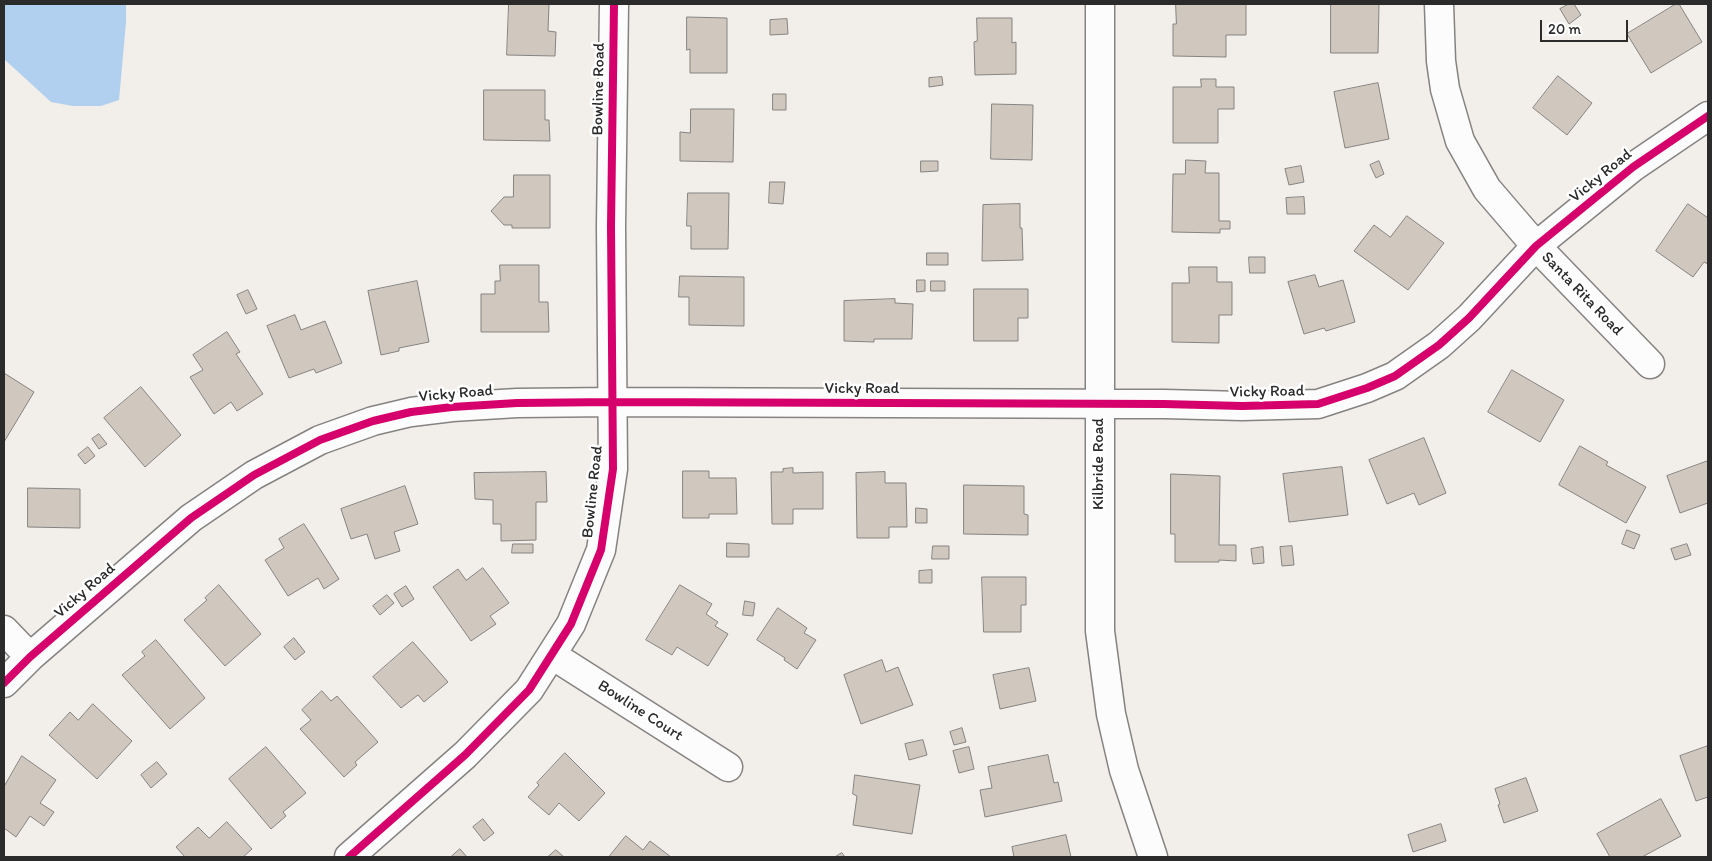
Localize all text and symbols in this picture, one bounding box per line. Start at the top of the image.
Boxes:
scale bar [1542,10,1630,42]
text: 20 m [1548,20,1581,38]
street label: Bowline Road [589,42,609,136]
street label: Vicky Road [1566,145,1636,207]
street label: Santa Rita Road [1537,248,1627,340]
street label: Vicky Road [825,379,899,399]
street label: Vicky Road [418,381,494,407]
street label: Vicky Road [1229,382,1305,402]
street label: Kilbride Road [1089,418,1109,510]
street label: Bowline Road [579,445,607,539]
street label: Vicky Road [50,559,120,623]
street label: Bowline Court [594,676,686,746]

